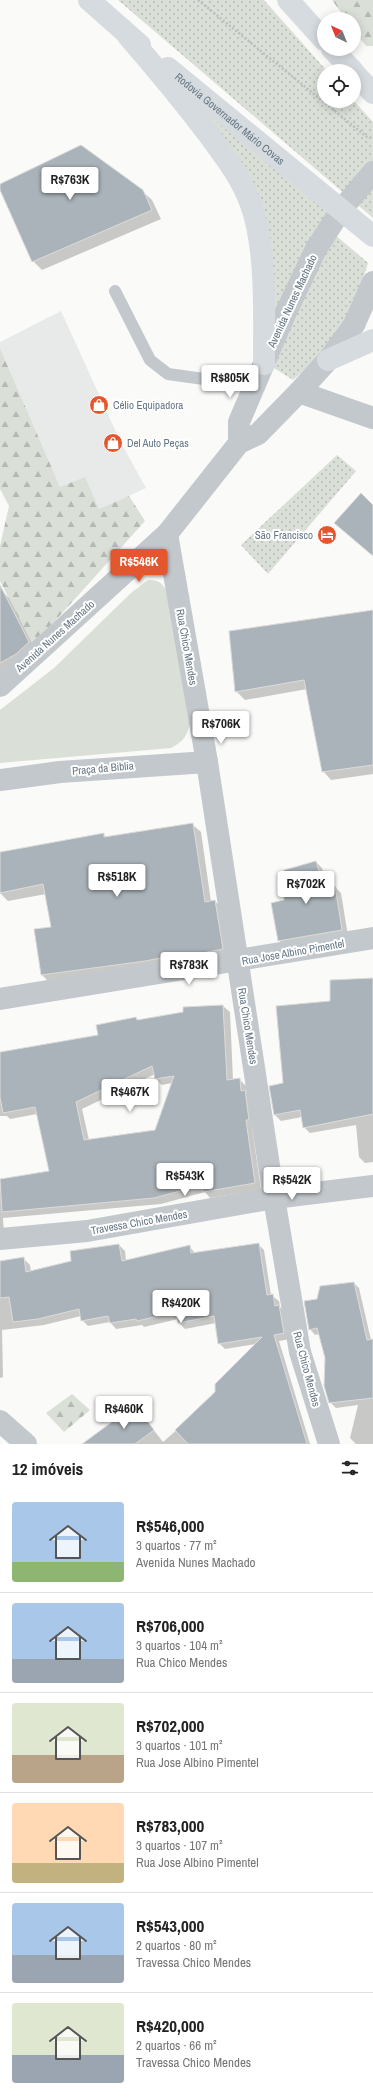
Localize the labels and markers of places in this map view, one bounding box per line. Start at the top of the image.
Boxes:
pin: R$763K [37,167,103,201]
pin: R$805K [197,365,263,399]
shop icon: Célio Equipadora [88,394,110,416]
place label: Célio Equipadora [113,398,183,412]
shop icon: Del Auto Peças [102,432,124,454]
place label: Del Auto Peças [127,436,189,450]
hotel icon: São Francisco [316,524,338,546]
place label: São Francisco [255,528,313,542]
pin: R$546K [106,549,172,583]
pin: R$706K [188,711,254,745]
pin: R$518K [84,864,150,898]
pin: R$702K [273,871,339,905]
pin: R$783K [156,952,222,986]
pin: R$467K [97,1079,163,1113]
pin: R$543K [152,1163,218,1197]
pin: R$542K [259,1167,325,1201]
pin: R$420K [148,1290,214,1324]
pin: R$460K [91,1396,157,1430]

